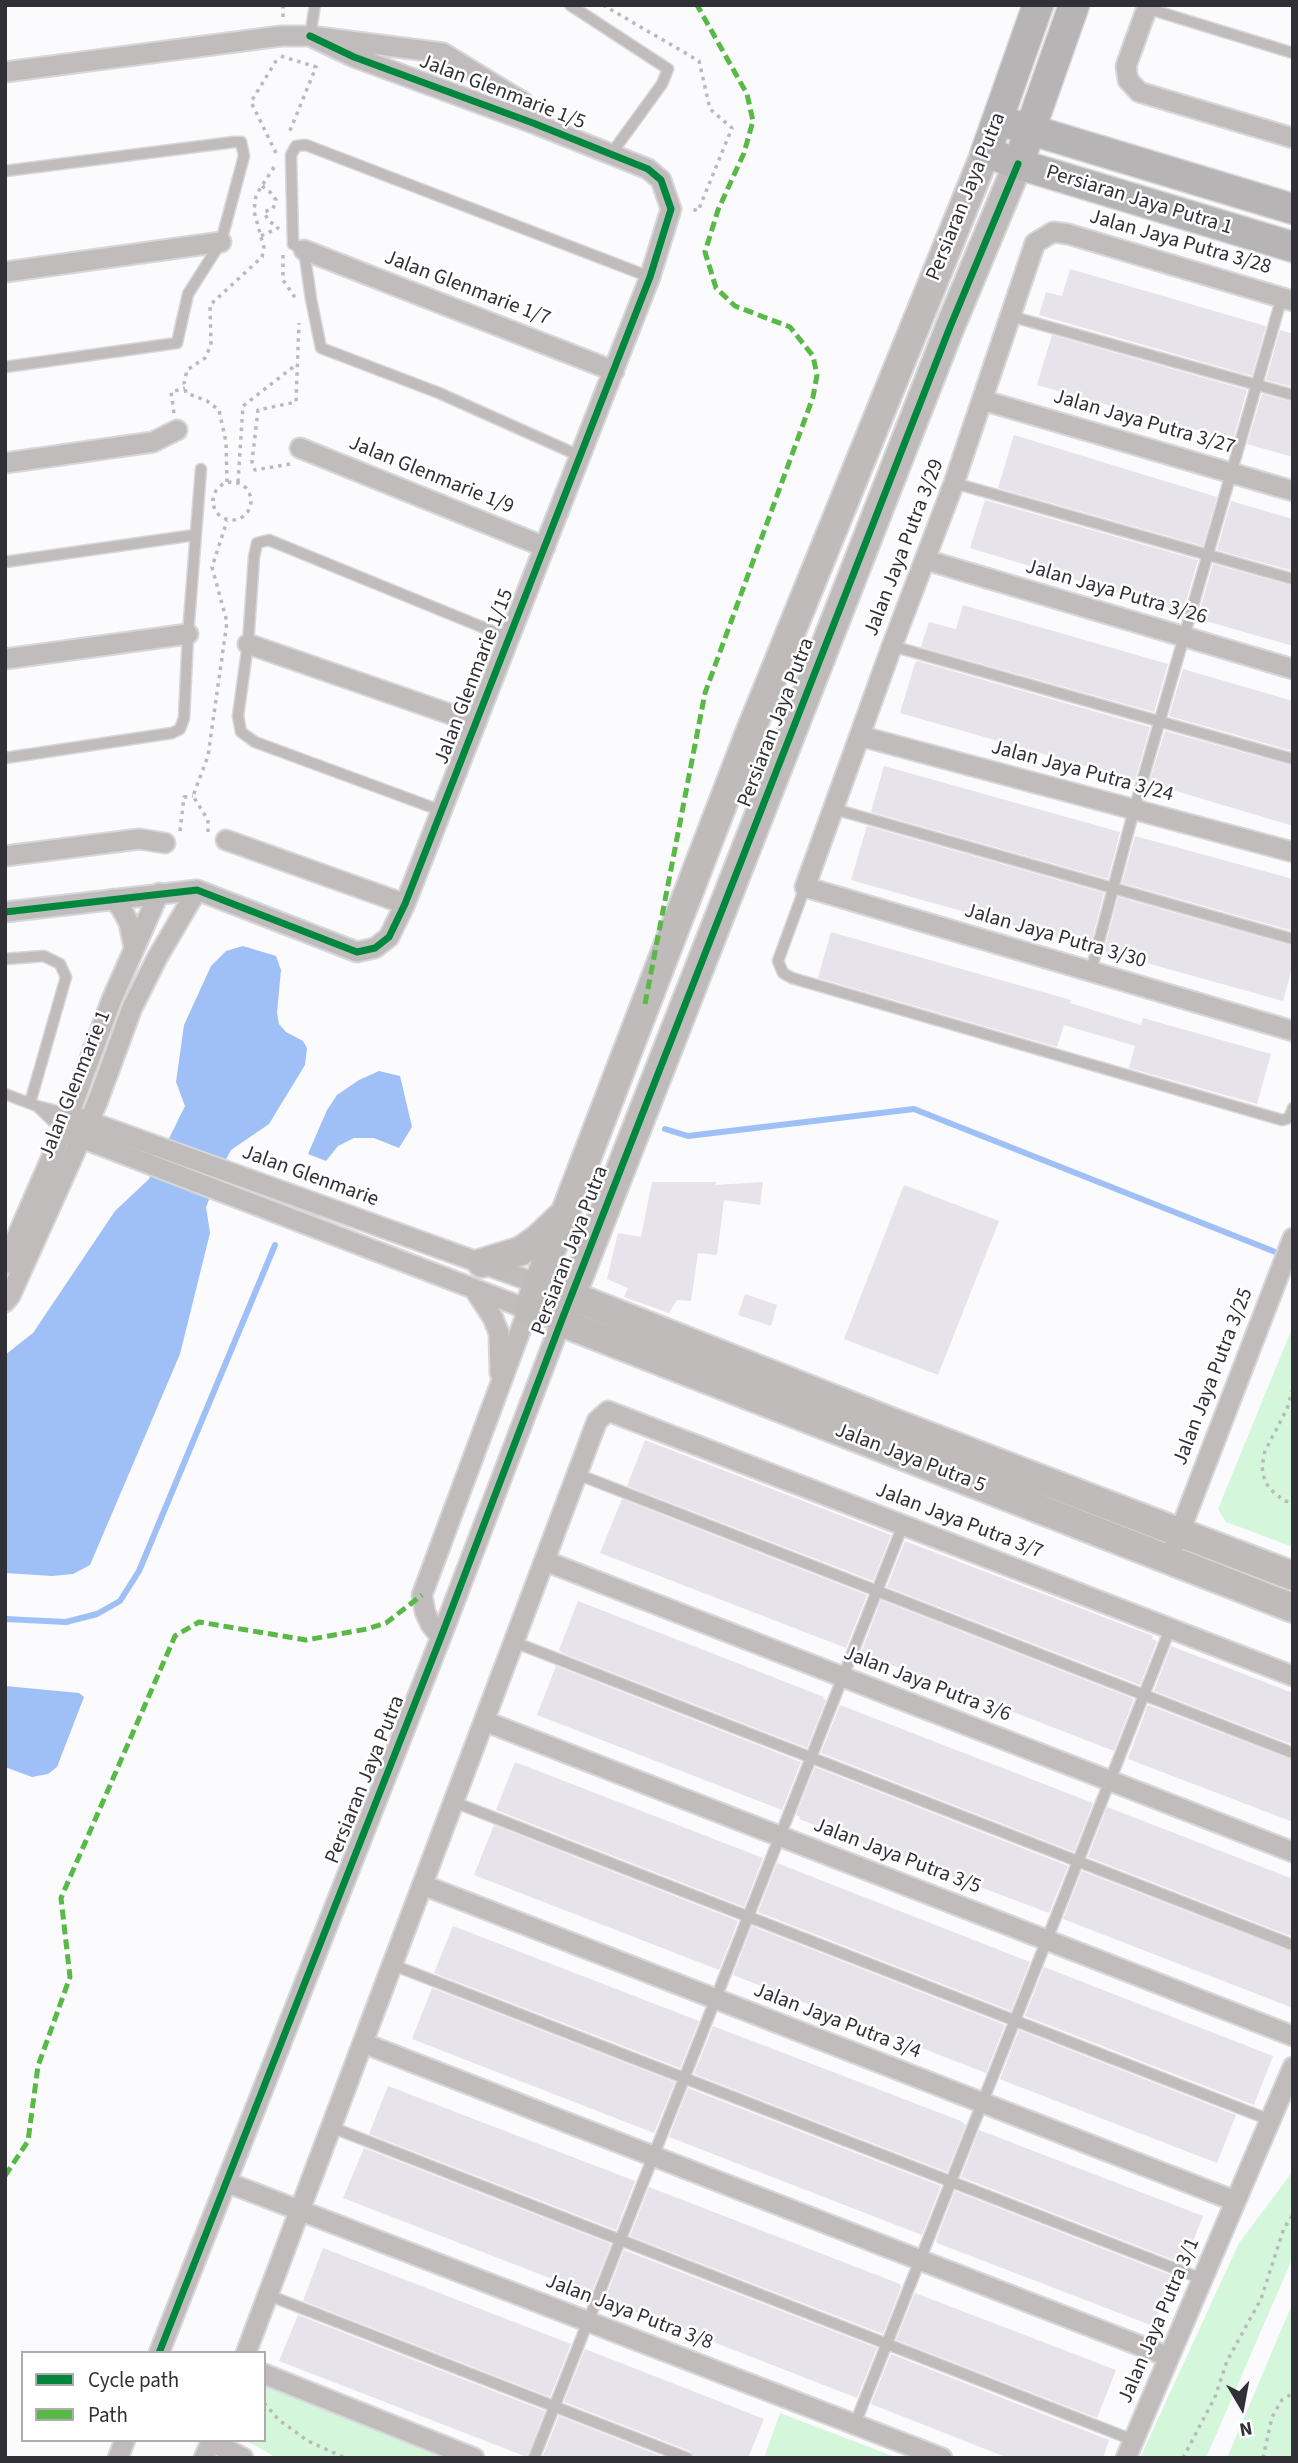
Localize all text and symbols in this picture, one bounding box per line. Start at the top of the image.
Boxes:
street label: Jalan Glenmarie 1/5 [415,50,589,136]
street label: Persiaran Jaya Putra [922,109,1012,285]
street label: Persiaran Jaya Putra 1 [1043,161,1235,241]
street label: Jalan Jaya Putra 3/28 [1086,205,1274,281]
street label: Jalan Glenmarie 1/7 [380,246,554,332]
street label: Jalan Jaya Putra 3/27 [1050,385,1238,461]
street label: Jalan Glenmarie 1/9 [345,431,517,521]
street label: Jalan Jaya Putra 3/29 [860,456,950,640]
street label: Jalan Jaya Putra 3/26 [1022,555,1210,631]
street label: Jalan Glenmarie 1/15 [430,586,520,768]
street label: Persiaran Jaya Putra [733,635,821,811]
street label: Jalan Jaya Putra 3/24 [988,736,1176,808]
street label: Jalan Jaya Putra 3/30 [961,899,1149,975]
street label: Jalan Glenmarie 1 [35,1007,117,1163]
street label: Jalan Glenmarie [238,1141,382,1213]
street label: Persiaran Jaya Putra [527,1163,615,1339]
street label: Jalan Jaya Putra 3/25 [1169,1285,1259,1469]
street label: Jalan Jaya Putra 5 [831,1419,989,1499]
street label: Jalan Jaya Putra 3/7 [872,1478,1046,1566]
street label: Jalan Jaya Putra 3/6 [840,1641,1014,1729]
street label: Persiaran Jaya Putra [321,1692,411,1868]
street label: Jalan Jaya Putra 3/5 [810,1813,984,1901]
street label: Jalan Jaya Putra 3/4 [750,1978,924,2066]
street label: Jalan Jaya Putra 3/1 [1114,2234,1206,2408]
street label: Jalan Jaya Putra 3/8 [542,2269,716,2357]
legend [21,2351,266,2442]
text: Cycle path [88,2365,179,2395]
north arrow [1207,2372,1277,2442]
text: Path [88,2400,128,2430]
text: N [1237,2414,1254,2443]

